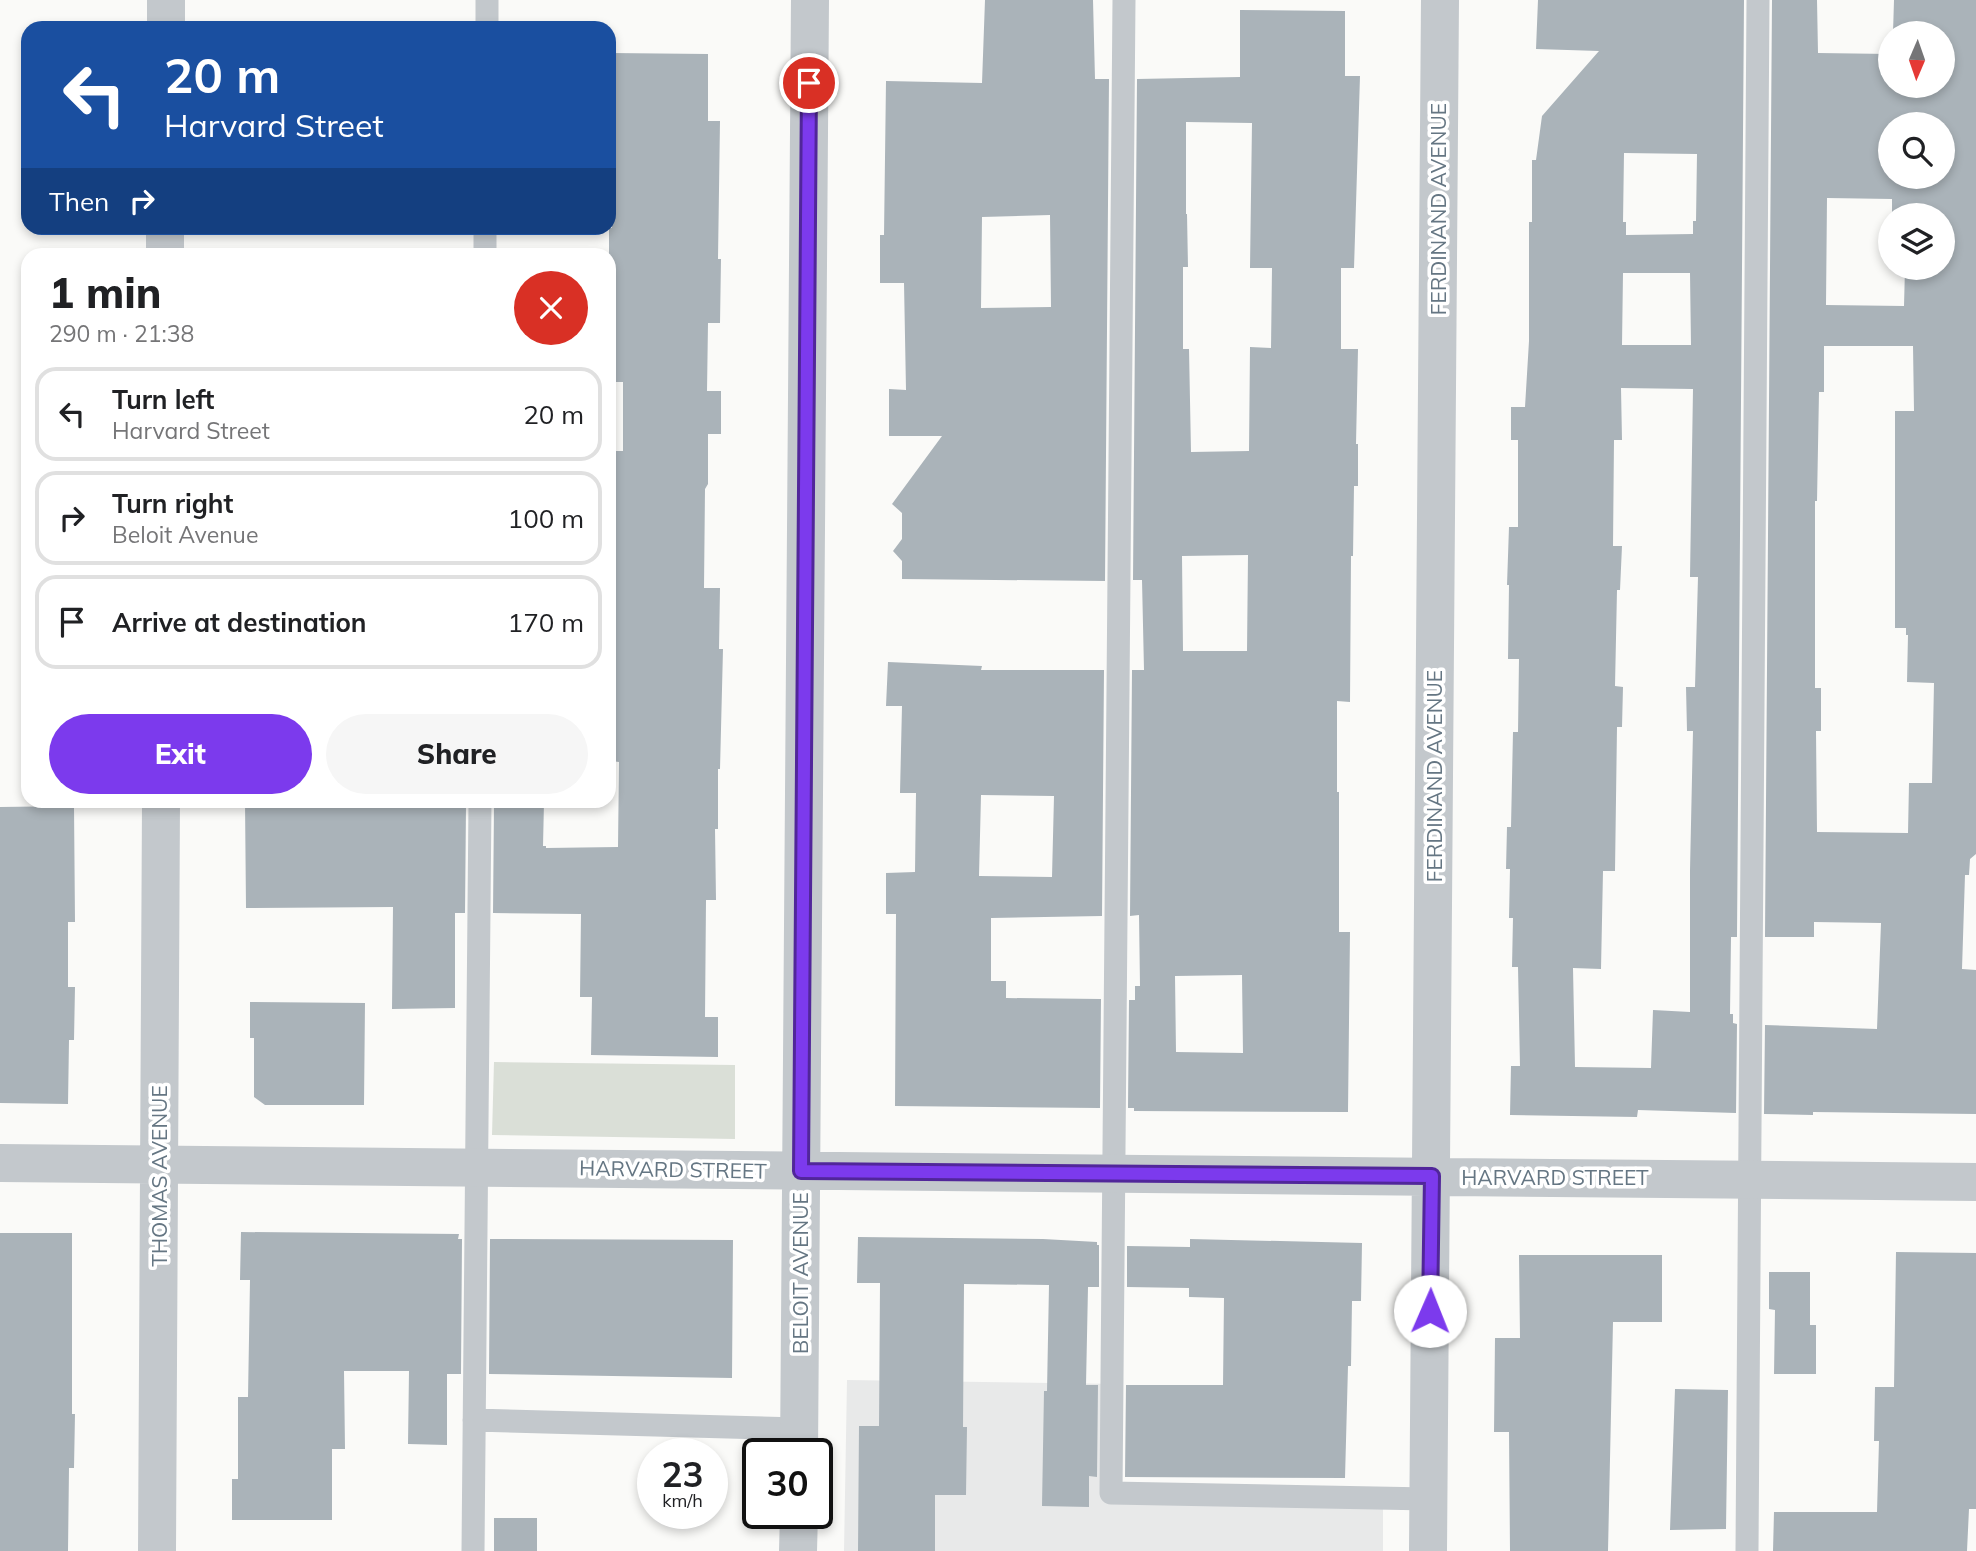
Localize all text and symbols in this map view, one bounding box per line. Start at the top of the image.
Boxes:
north arrow [1878,21,1955,98]
map controls [1878,21,1955,280]
text: 20 m [164,44,280,105]
icon: left [49,49,140,140]
pin [779,53,839,113]
icon: arrive [790,64,828,102]
street label: FERDINAND AVENUE [1425,103,1451,315]
text: Harvard Street [164,105,384,145]
button: search [1878,112,1955,189]
icon: right [123,182,161,220]
text: Then [49,185,109,218]
button: layers [1878,203,1955,280]
text: 1 min [49,266,162,319]
button: close [514,271,588,345]
text: 290 m · 21:38 [49,319,194,348]
text: Turn left [112,383,214,416]
icon: left [53,395,91,433]
text: 20 m [523,398,584,431]
text: Harvard Street [112,416,270,445]
text: Turn right [112,487,233,520]
icon: right [53,499,91,537]
text: 100 m [508,502,584,535]
text: Beloit Avenue [112,520,258,549]
icon: arrive [53,603,91,641]
text: Arrive at destination [112,606,367,639]
text: 170 m [508,606,584,639]
street label: FERDINAND AVENUE [1421,670,1447,882]
button: Exit [49,714,312,794]
button: Share [326,714,588,794]
street label: THOMAS AVENUE [146,1085,172,1267]
street label: HARVARD STREET [579,1154,767,1184]
street label: HARVARD STREET [1461,1164,1649,1190]
street label: BELOIT AVENUE [787,1192,813,1354]
position arrow [1393,1274,1467,1348]
speed limit sign: 30 [742,1438,833,1529]
text: 23 [661,1452,704,1496]
text: km/h [662,1489,703,1512]

